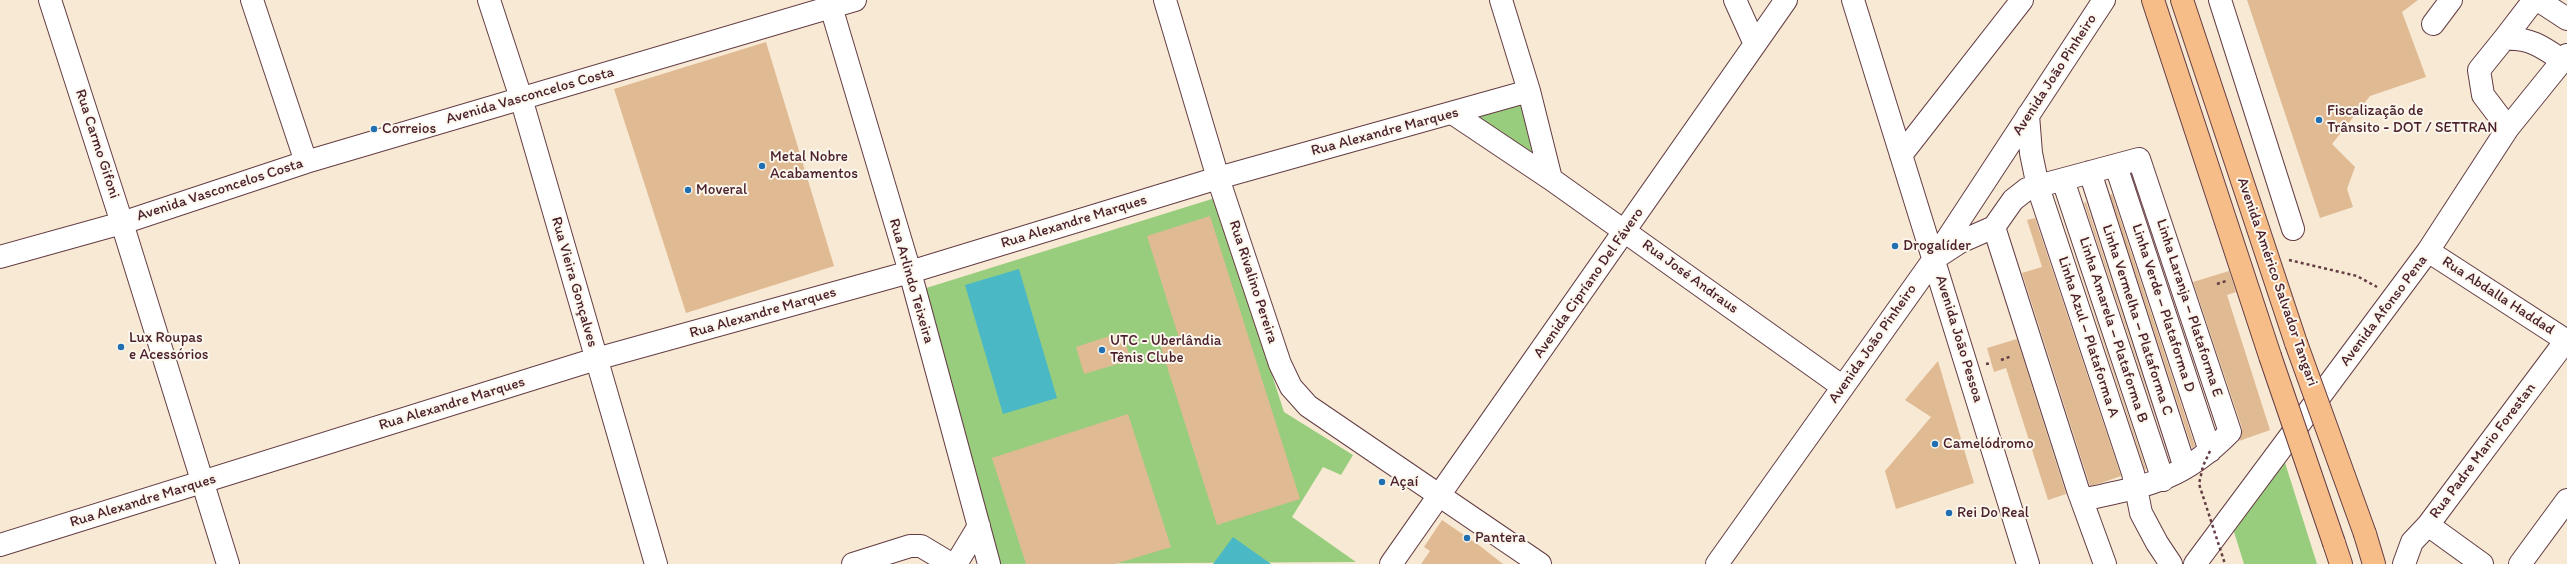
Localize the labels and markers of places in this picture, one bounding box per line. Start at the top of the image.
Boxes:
place label: Fiscalização de Trânsito - DOT / SETTRAN [2327,102,2497,137]
marker: Fiscalização de Trânsito - DOT / SETTRAN [2314,115,2324,125]
place label: Correios [382,120,436,138]
marker: Correios [369,124,379,134]
place label: Metal Nobre Acabamentos [770,148,858,183]
marker: Metal Nobre Acabamentos [757,161,767,171]
place label: Moveral [696,181,747,199]
marker: Moveral [683,185,693,195]
place label: Drogalíder [1903,237,1971,255]
marker: Drogalíder [1890,241,1900,251]
place label: Lux Roupas e Acessórios [129,329,209,364]
place label: UTC - Uberlândia Tênis Clube [1110,332,1222,367]
marker: Lux Roupas e Acessórios [116,342,126,352]
marker: UTC - Uberlândia Tênis Clube [1097,345,1107,355]
place label: Camelódromo [1943,435,2034,453]
marker: Camelódromo [1930,439,1940,449]
place label: Açaí [1390,473,1418,491]
marker: Açaí [1377,477,1387,487]
place label: Rei Do Real [1957,504,2029,522]
marker: Rei Do Real [1944,508,1954,518]
place label: Pantera [1475,529,1526,547]
marker: Pantera [1462,533,1472,543]

